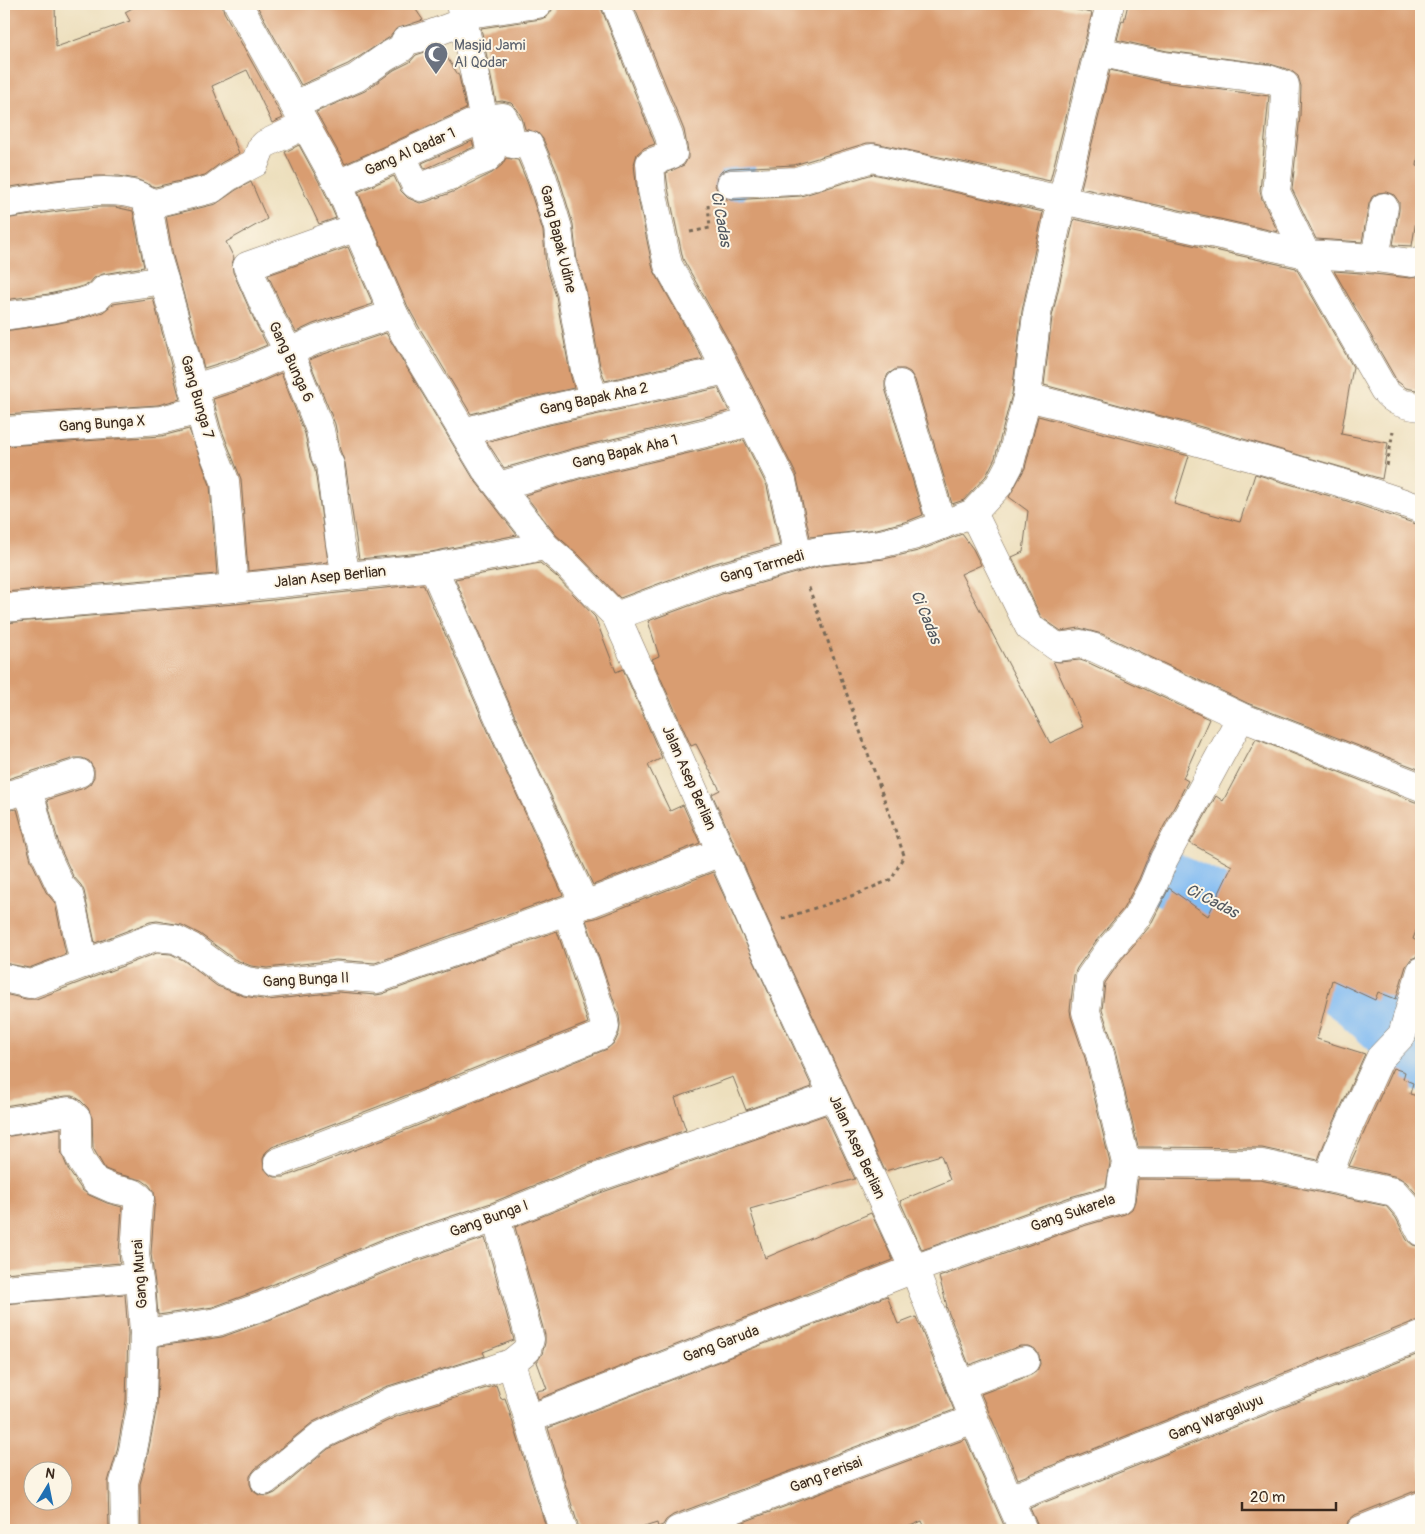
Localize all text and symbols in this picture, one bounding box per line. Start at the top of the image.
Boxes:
place label: Masjid Jami Al Qodar [454,36,526,72]
mosque icon: Masjid Jami Al Qodar [423,41,449,75]
street label: Gang Al Qadar 1 [362,124,458,180]
street label: Gang Bapak Udine [535,183,581,295]
water label: Ci Cadas [706,190,736,250]
street label: Gang Bunga 6 [264,319,318,405]
street label: Gang Bunga 7 [176,353,218,441]
street label: Gang Bapak Aha 2 [538,378,650,420]
street label: Gang Bunga X [58,412,146,436]
street label: Gang Bapak Aha 1 [570,431,680,473]
street label: Gang Tarmedi [718,546,806,588]
street label: Jalan Asep Berlian [273,562,387,592]
water label: Ci Cadas [906,587,946,648]
street label: Jalan Asep Berlian [657,723,721,833]
water label: Ci Cadas [1183,879,1243,923]
street label: Gang Bunga II [262,968,350,992]
street label: Jalan Asep Berlian [825,1092,889,1202]
street label: Gang Sukarela [1028,1190,1118,1236]
street label: Gang Bunga I [447,1196,531,1242]
street label: Gang Murai [128,1239,152,1309]
street label: Gang Garuda [680,1321,762,1367]
street label: Gang Wargaluyu [1166,1390,1266,1446]
street label: Gang Perisai [787,1452,865,1497]
north arrow [22,1462,72,1512]
text: N [44,1464,56,1483]
scale bar [1242,1479,1336,1511]
text: 20 m [1250,1488,1285,1507]

